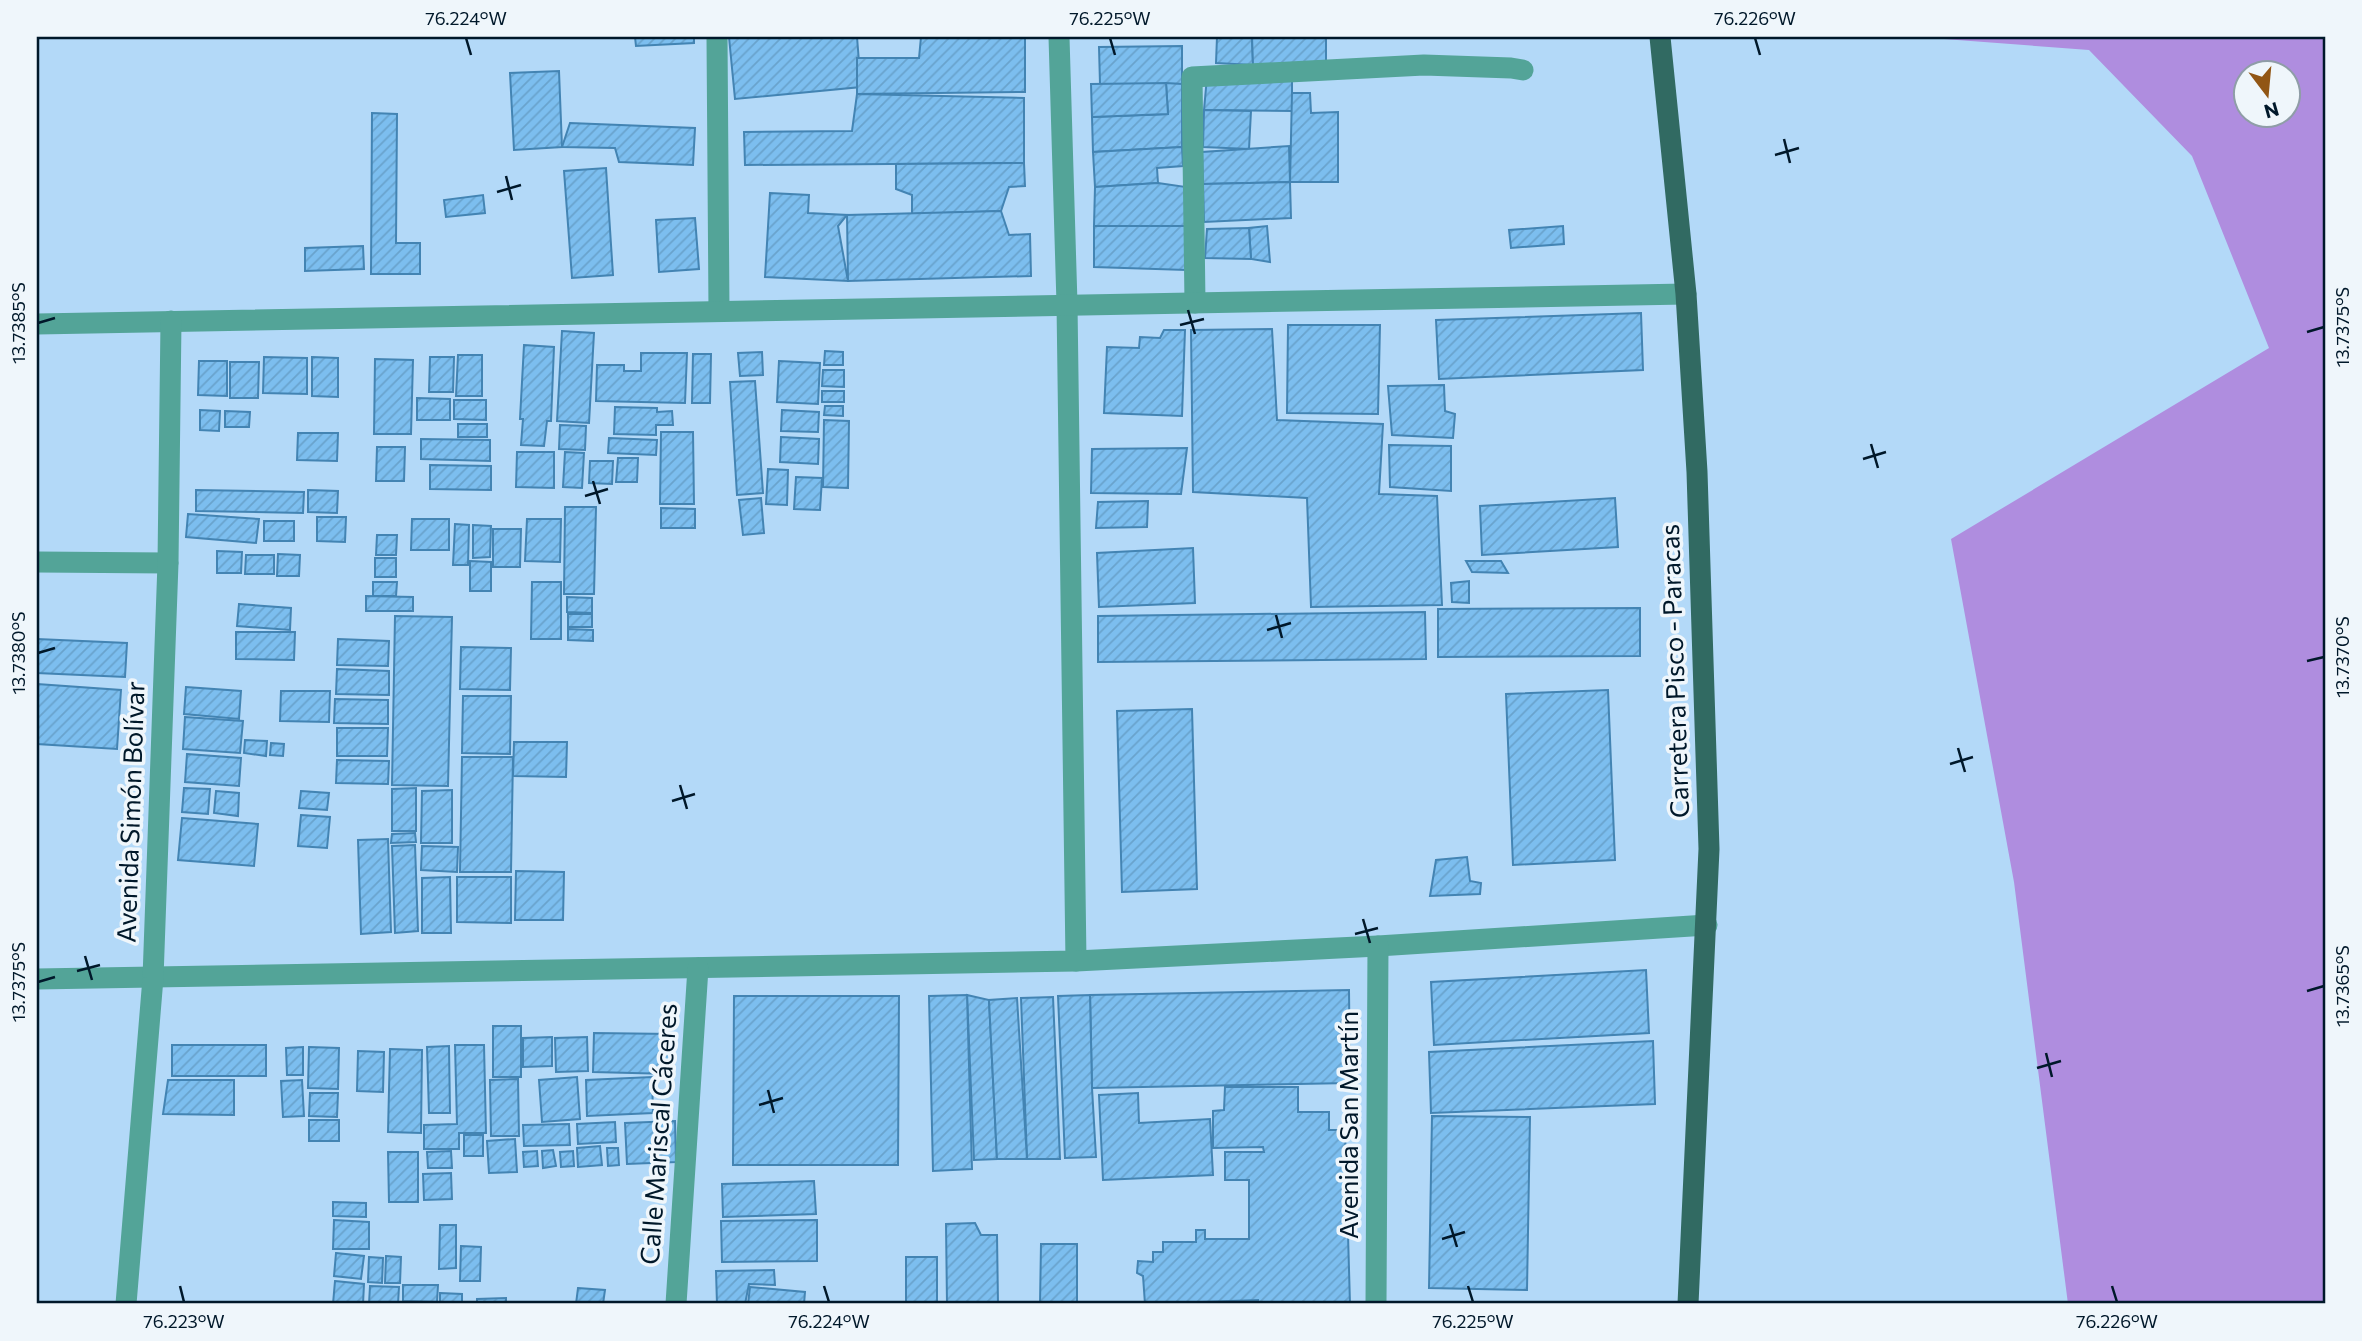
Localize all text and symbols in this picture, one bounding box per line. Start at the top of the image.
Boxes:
text: 76.224°W [425,7,507,29]
text: 76.225°W [1069,7,1151,29]
text: 76.226°W [1714,7,1796,29]
north arrow [2232,60,2302,130]
text: N [2262,98,2282,124]
text: 13.7385°S [7,282,29,364]
text: 13.7375°S [2331,287,2353,367]
street label: Carretera Pisco - Paracas [1653,523,1694,819]
text: 13.7380°S [7,611,29,695]
text: 13.7370°S [2331,616,2353,698]
street label: Avenida Simón Bolívar [109,681,150,943]
text: 13.7375°S [7,942,29,1022]
text: 13.7365°S [2331,945,2353,1027]
street label: Calle Mariscal Cáceres [633,1002,682,1266]
street label: Avenida San Martín [1332,1011,1363,1239]
text: 76.223°W [143,1310,225,1332]
text: 76.224°W [788,1310,870,1332]
text: 76.225°W [1432,1310,1514,1332]
text: 76.226°W [2076,1310,2158,1332]

